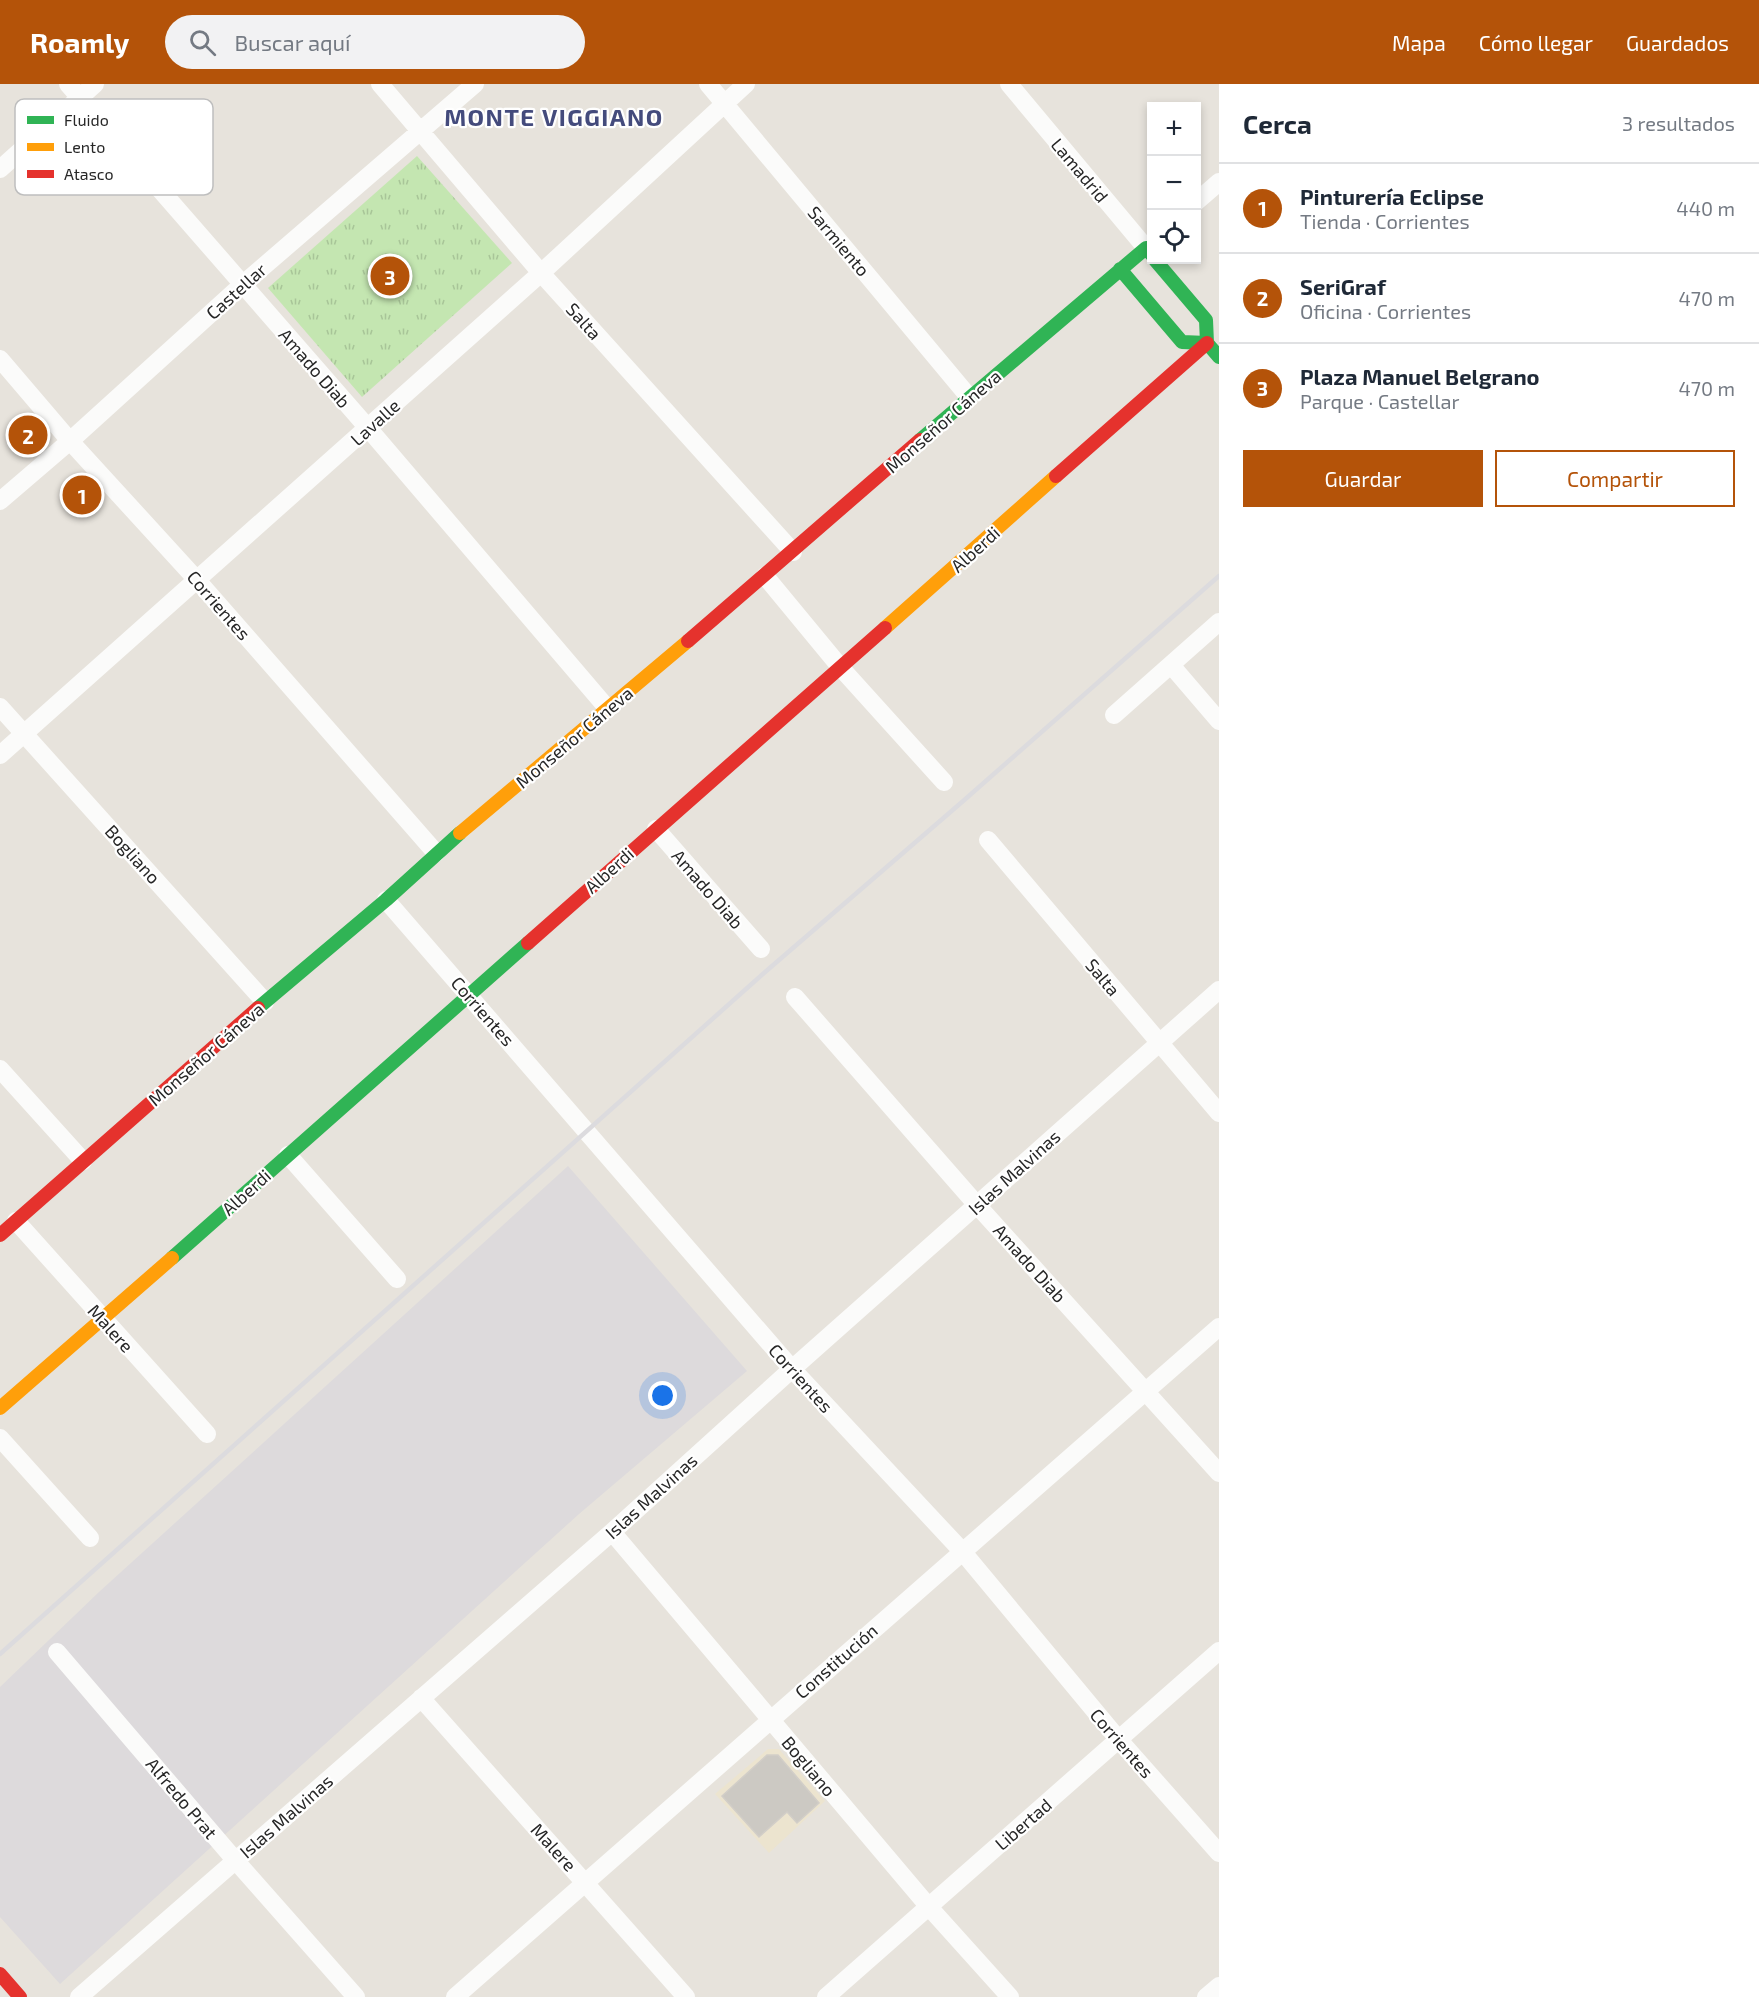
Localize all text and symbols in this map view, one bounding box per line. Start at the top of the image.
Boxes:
search box [165,15,585,69]
text: Roamly [30,25,129,59]
icon: search [186,26,219,59]
text: Buscar aquí [234,29,351,55]
text: Mapa [1392,30,1446,55]
text: Cómo llegar [1479,30,1593,55]
text: Guardados [1626,30,1729,55]
legend [15,99,213,195]
district label: MONTE VIGGIANO [444,102,664,131]
map controls [1147,102,1201,264]
button: + [1147,102,1201,156]
text: Cerca [1243,108,1312,139]
text: Fluido [64,110,109,129]
text: 3 resultados [1622,111,1735,135]
street label: Lamadrid [1047,133,1113,207]
text: Lento [64,137,105,156]
button: − [1147,156,1201,210]
text: Atasco [64,164,114,183]
text: Pinturería Eclipse [1300,183,1484,209]
text: 1 [1258,196,1267,220]
text: 440 m [1676,196,1735,220]
street label: Sarmiento [803,202,875,280]
text: Tienda · Corrientes [1300,209,1470,233]
button: locate [1147,210,1201,264]
pin: 3 [370,254,410,298]
street label: Castellar [201,258,271,324]
text: SeriGraf [1300,273,1386,299]
text: 2 [1257,286,1268,310]
text: 470 m [1678,286,1735,310]
street label: Salta [562,298,606,344]
text: Oficina · Corrientes [1300,299,1471,323]
street label: Amado Diab [275,324,355,412]
text: Plaza Manuel Belgrano [1300,363,1540,389]
street label: Monseñor Cáneva [881,365,1005,477]
text: 3 [1257,376,1268,400]
text: 470 m [1678,376,1735,400]
text: Parque · Castellar [1300,389,1459,413]
street label: Lavalle [346,394,404,450]
pin: 2 [9,412,48,458]
button: Guardar [1243,450,1483,507]
button: Compartir [1495,450,1735,507]
pin: 1 [62,472,101,518]
street label: Alberdi [946,521,1004,577]
street label: Corrientes [183,566,255,644]
street label: Monseñor Cáneva [511,682,637,792]
street label: Bogliano [101,820,165,888]
street label: Alberdi [580,842,638,898]
street label: Amado Diab [668,845,748,933]
street label: Salta [1081,954,1125,1000]
street label: Corrientes [447,972,519,1050]
street label: Monseñor Cáneva [144,998,268,1110]
street label: Islas Malvinas [963,1125,1065,1219]
street label: Alberdi [217,1164,275,1220]
street label: Amado Diab [989,1219,1071,1307]
street label: Malere [84,1299,138,1357]
street label: Corrientes [764,1339,838,1417]
your location [648,1381,677,1410]
street label: Islas Malvinas [600,1449,702,1543]
street label: Constitución [790,1619,882,1703]
street label: Corrientes [1086,1704,1158,1782]
street label: Bogliano [777,1731,841,1801]
street label: Alfredo Prat [142,1753,222,1843]
street label: Islas Malvinas [235,1770,337,1862]
street label: Libertad [990,1793,1056,1855]
street label: Malere [527,1818,581,1876]

